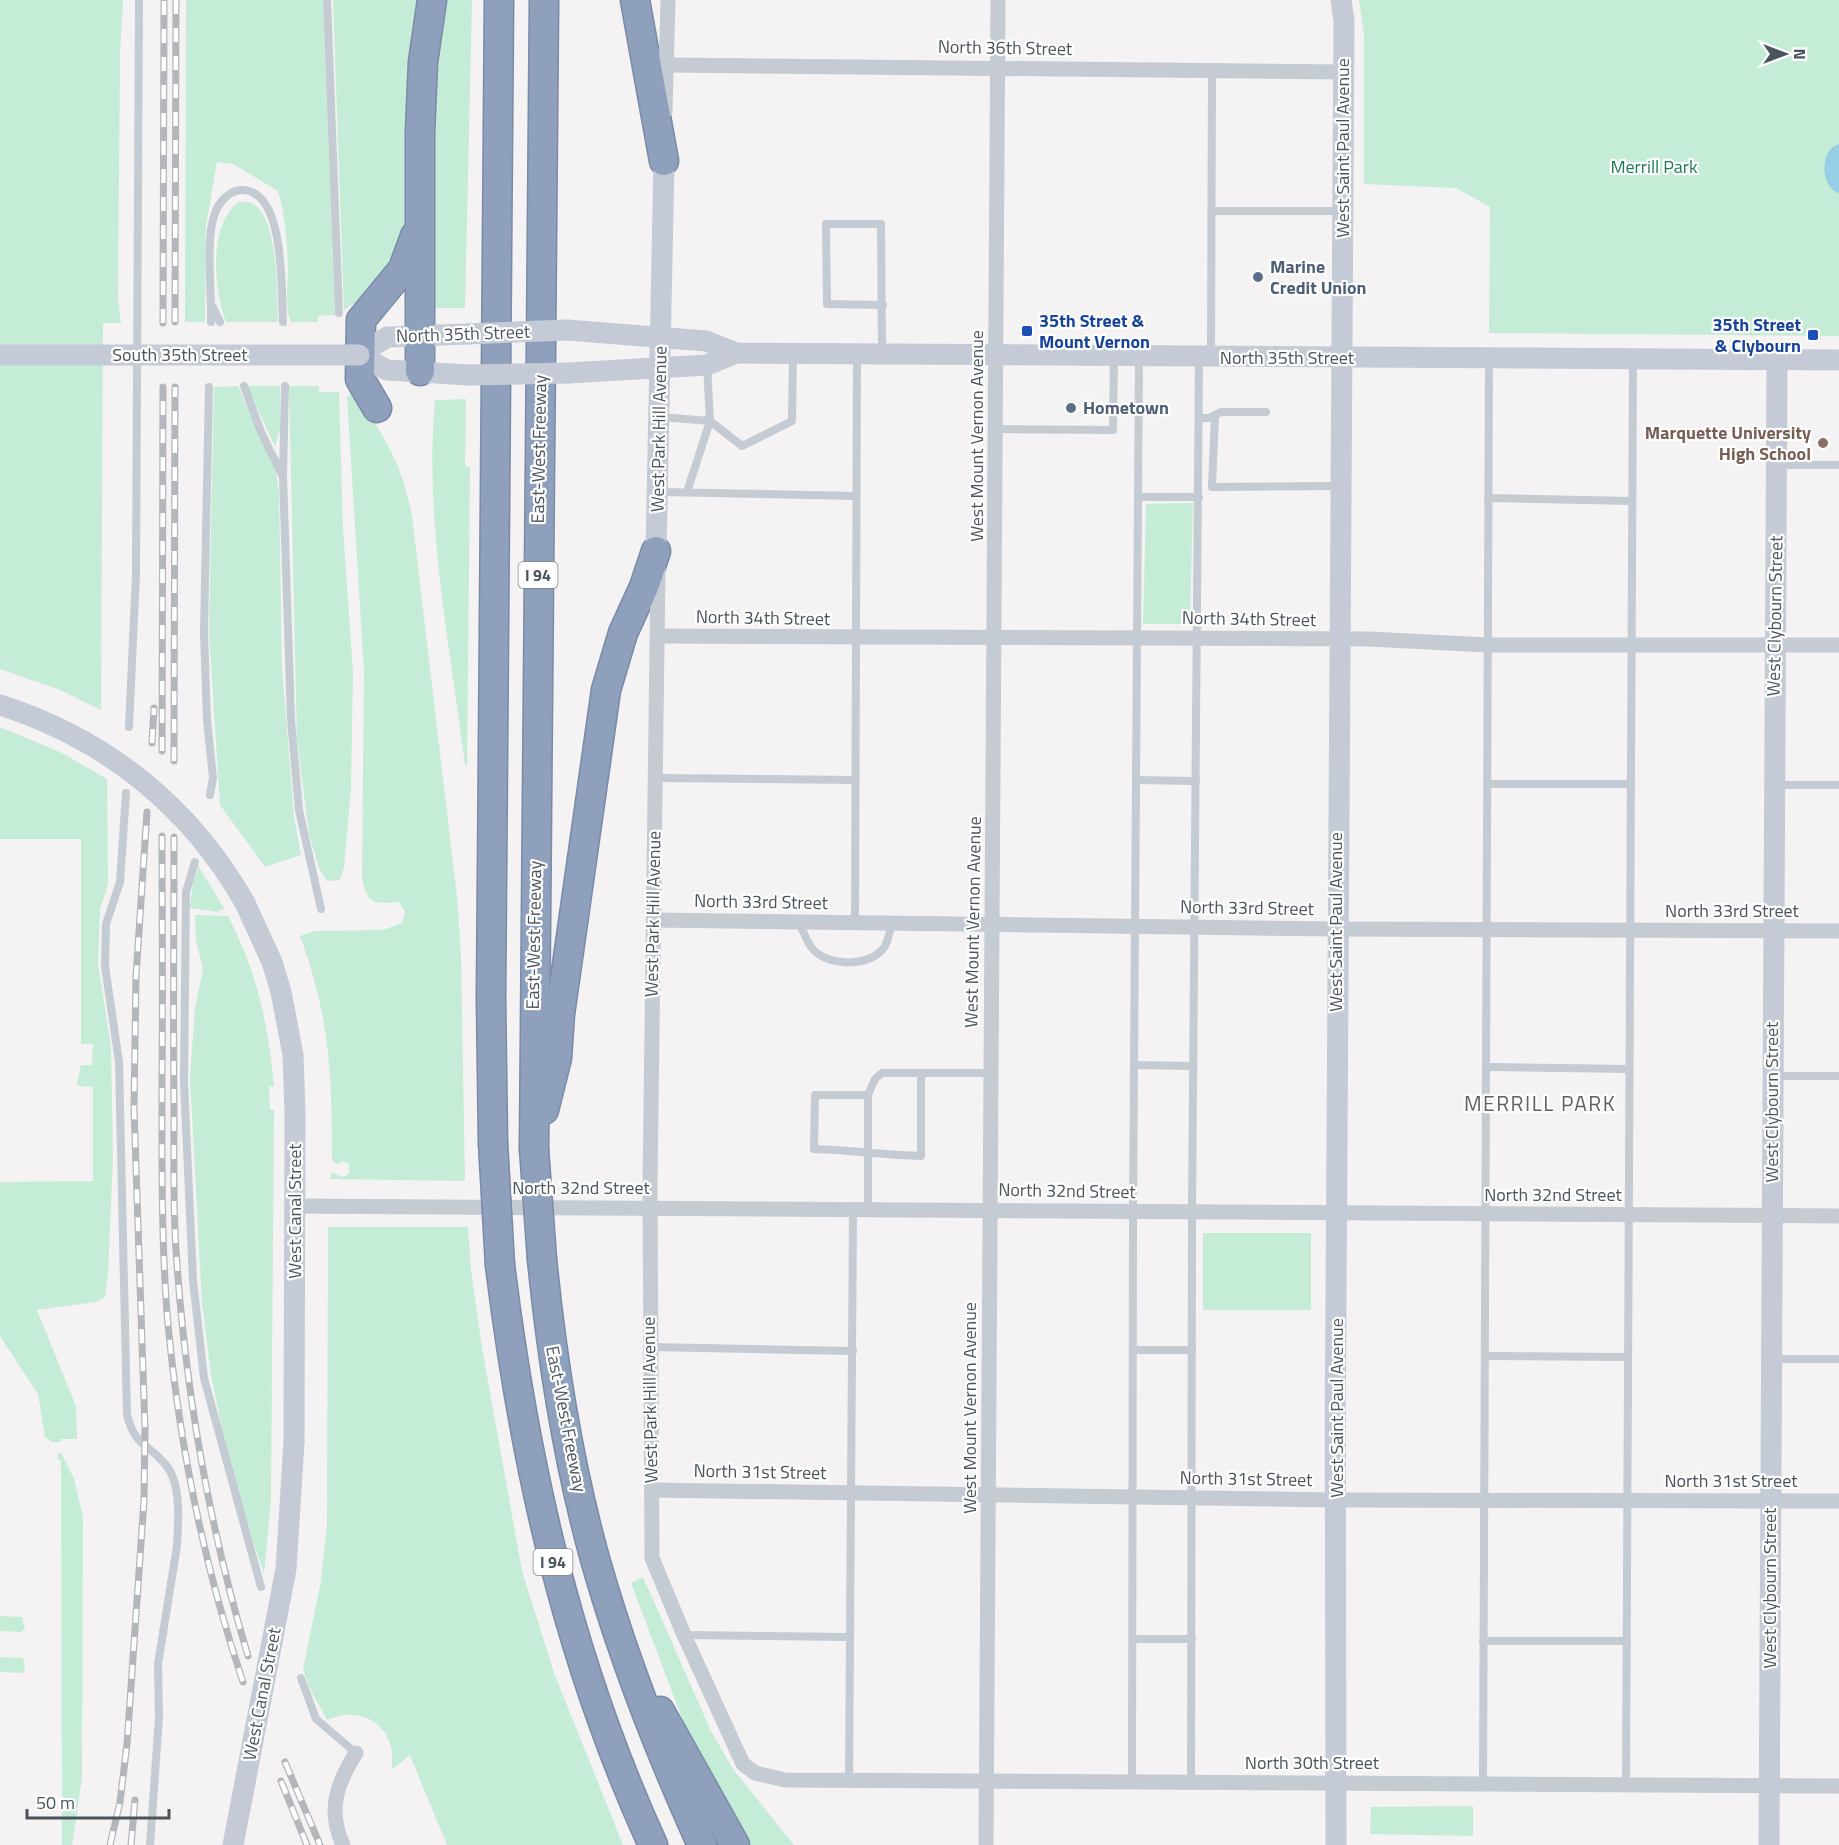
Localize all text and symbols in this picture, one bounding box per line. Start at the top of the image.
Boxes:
north arrow [1755,24,1815,84]
street label: North 36th Street [938,33,1073,62]
text: N [1788,48,1812,60]
street label: West Saint Paul Avenue [1329,58,1356,238]
park label: Merrill Park [1610,153,1698,180]
place label: Marine Credit Union [1270,253,1367,301]
marker: Marine Credit Union [1251,270,1265,284]
place label: 35th Street & Mount Vernon [1039,307,1150,355]
place label: 35th Street & Clybourn [1713,311,1801,359]
street label: North 35th Street [395,318,531,349]
marker: 35th Street & Mount Vernon [1020,324,1034,338]
marker: 35th Street & Clybourn [1806,328,1820,342]
street label: West Mount Vernon Avenue [963,330,990,542]
street label: South 35th Street [112,341,248,368]
street label: North 35th Street [1220,344,1355,371]
street label: West Park Hill Avenue [644,346,673,512]
street label: East-West Freeway [524,374,553,524]
place label: Hometown [1083,394,1169,421]
marker: Hometown [1064,401,1078,415]
place label: Marquette University High School [1645,419,1811,467]
marker: Marquette University High School [1816,436,1830,450]
street label: West Clybourn Street [1760,535,1789,697]
road number: I 94 [518,562,558,588]
street label: North 34th Street [696,603,831,632]
street label: North 34th Street [1182,604,1317,633]
street label: West Mount Vernon Avenue [957,816,988,1028]
street label: West Park Hill Avenue [638,831,667,997]
street label: West Saint Paul Avenue [1322,832,1349,1012]
street label: East-West Freeway [519,860,548,1010]
street label: North 33rd Street [694,887,829,916]
street label: North 33rd Street [1180,893,1315,922]
street label: North 33rd Street [1665,897,1800,924]
street label: West Clybourn Street [1758,1021,1785,1182]
district label: MERRILL PARK [1464,1087,1616,1119]
street label: West Canal Street [281,1143,308,1279]
street label: North 32nd Street [512,1174,650,1201]
street label: North 32nd Street [998,1176,1137,1205]
street label: North 32nd Street [1484,1181,1622,1208]
street label: West Mount Vernon Avenue [956,1302,983,1514]
street label: West Park Hill Avenue [635,1317,664,1483]
street label: West Saint Paul Avenue [1323,1318,1350,1498]
street label: East-West Freeway [539,1343,594,1495]
street label: North 31st Street [693,1457,827,1486]
street label: North 31st Street [1179,1464,1313,1493]
street label: North 31st Street [1665,1467,1798,1494]
street label: West Clybourn Street [1756,1507,1783,1668]
road number: I 94 [534,1549,572,1575]
street label: West Canal Street [235,1624,288,1763]
street label: North 30th Street [1245,1749,1380,1776]
scale bar [27,1782,170,1820]
text: 50 m [36,1789,75,1816]

